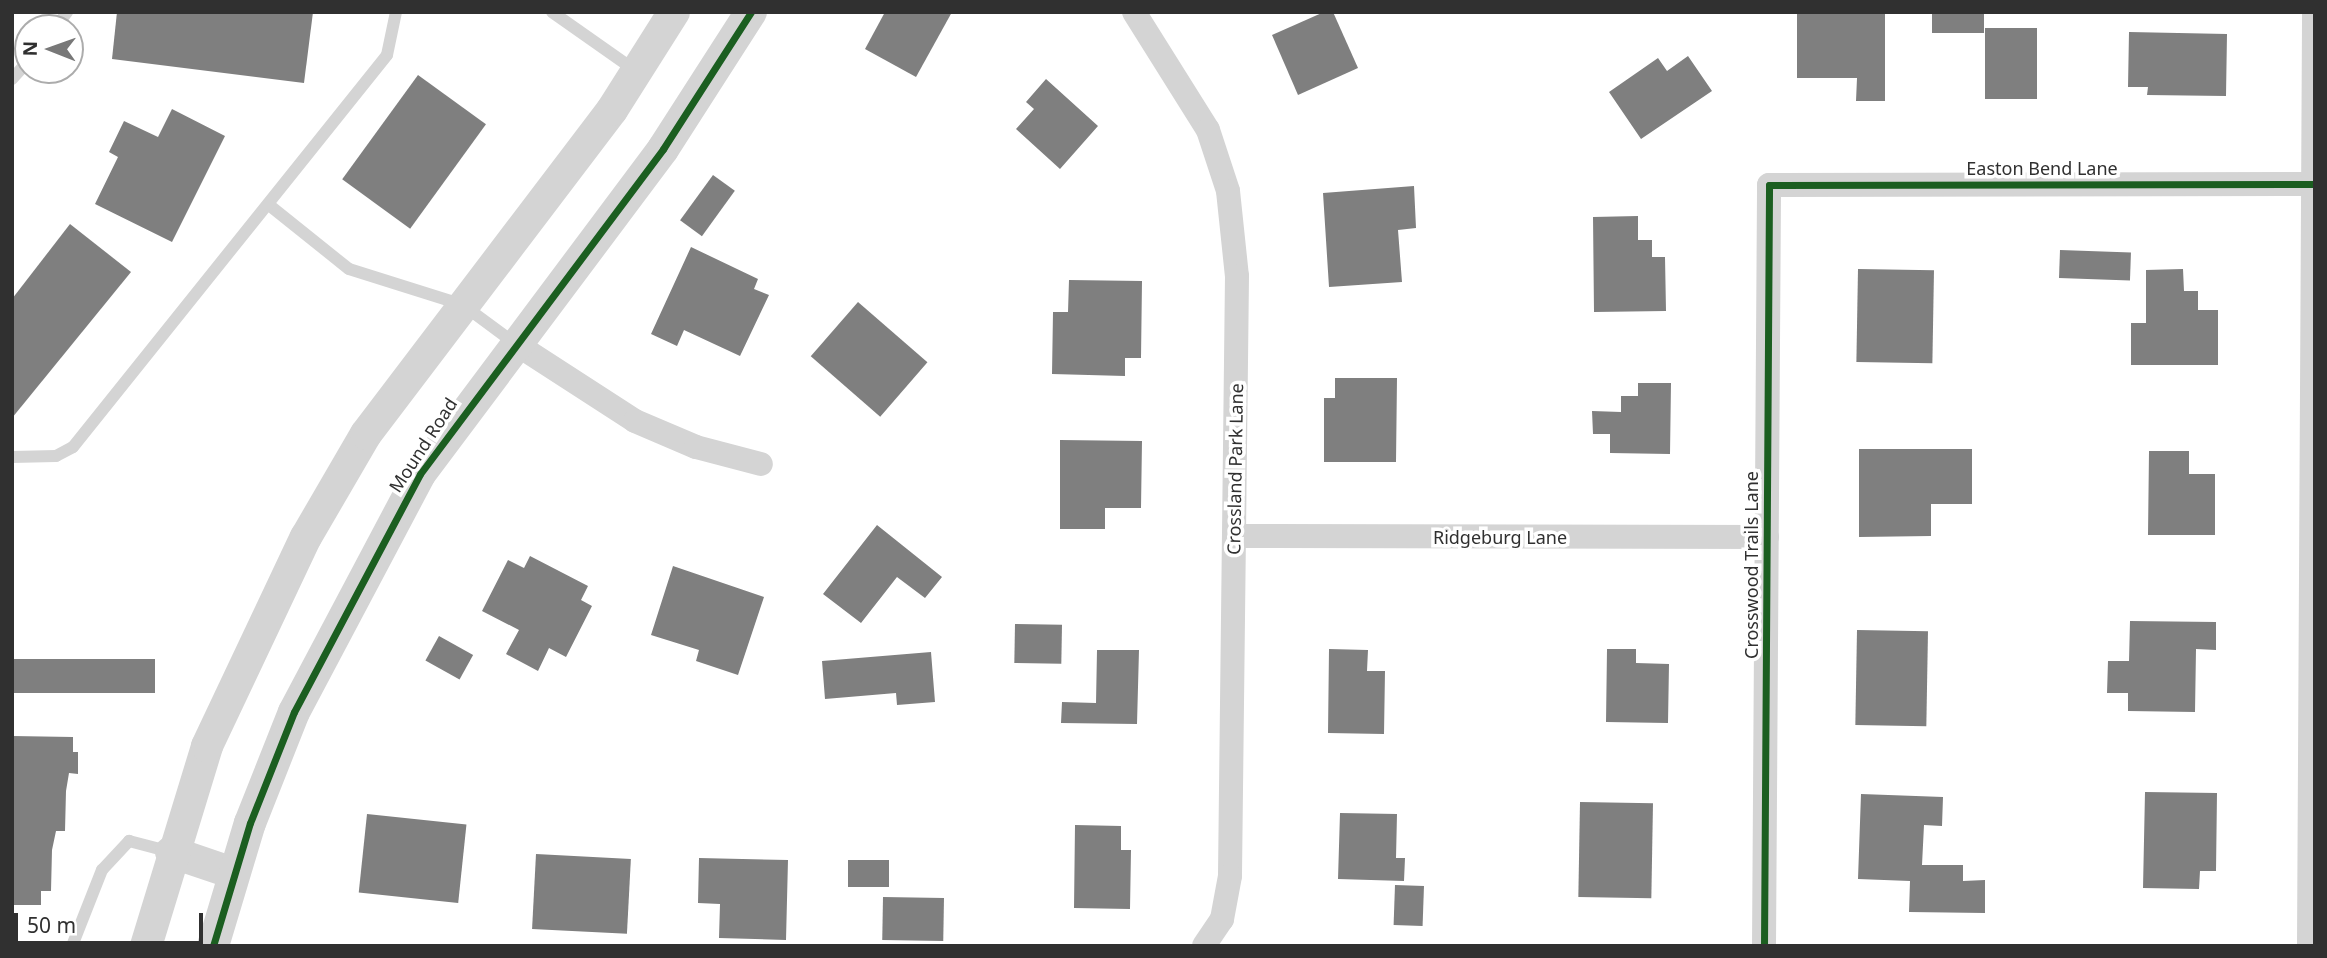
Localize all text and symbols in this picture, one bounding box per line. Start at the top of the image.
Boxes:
north arrow [14,14,84,84]
text: N [17,41,43,57]
street label: Easton Bend Lane [1966,157,2118,179]
street label: Crossland Park Lane [1223,383,1247,555]
street label: Mound Road [384,394,462,496]
street label: Crosswood Trails Lane [1740,471,1762,659]
street label: Ridgeburg Lane [1433,526,1567,548]
scale bar [18,898,206,942]
text: 50 m [27,911,76,939]

